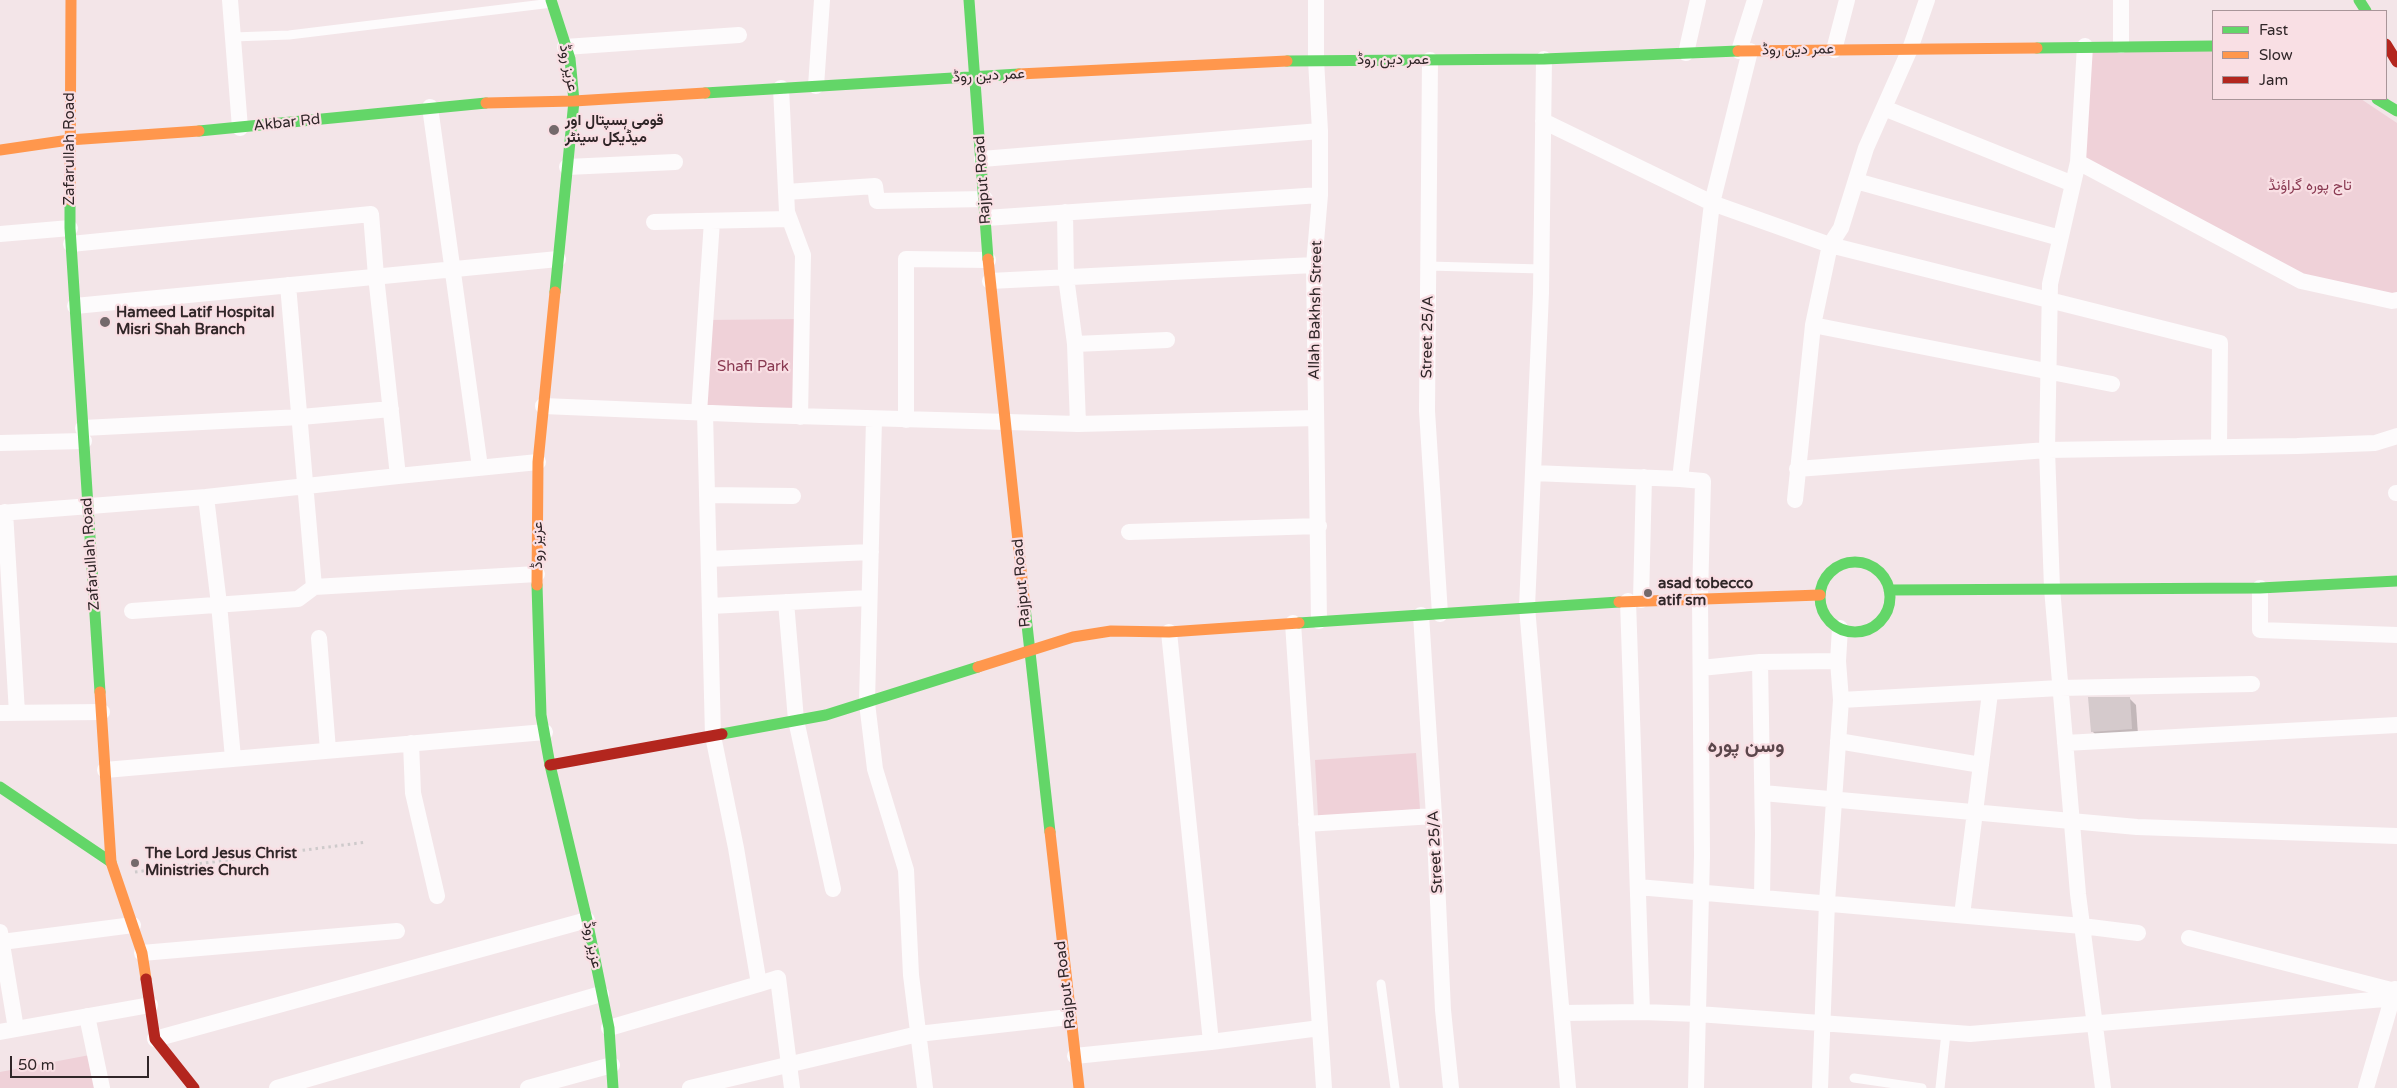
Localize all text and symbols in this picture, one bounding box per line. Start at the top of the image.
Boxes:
legend [2212,10,2387,100]
text: Fast [2259,21,2288,39]
street label: عمر دین روڈ [1762,40,1834,60]
street label: عزیز روڈ [555,43,581,93]
text: Slow [2259,46,2293,64]
street label: عمر دین روڈ [1357,51,1429,69]
street label: عمر دین روڈ [953,65,1025,87]
text: Jam [2259,71,2288,89]
street label: Zafarullah Road [61,92,79,206]
street label: Akbar Rd [253,111,321,135]
place label: قومی ہسپتال اور میڈیکل سینٹر [565,112,664,147]
marker: قومی ہسپتال اور میڈیکل سینٹر [547,123,561,137]
street label: Rajput Road [971,135,995,225]
park label: تاج پورہ گراؤنڈ [2268,177,2352,195]
street label: Allah Bakhsh Street [1306,240,1326,380]
street label: Street 25/A [1418,295,1438,379]
place label: Hameed Latif Hospital Misri Shah Branch [116,304,274,339]
marker: Hameed Latif Hospital Misri Shah Branch [98,315,112,329]
park label: Shafi Park [717,358,789,376]
street label: Zafarullah Road [78,497,104,611]
street label: عزیز روڈ [529,521,547,569]
street label: Rajput Road [1009,538,1035,628]
place label: asad tobecco atif sm [1658,575,1753,610]
marker: asad tobecco atif sm [1642,587,1654,599]
district label: وسن پورہ [1707,735,1785,759]
street label: Street 25/A [1425,810,1447,894]
place label: The Lord Jesus Christ Ministries Church [145,845,297,880]
marker: The Lord Jesus Christ Ministries Church [129,857,141,869]
street label: عزیز روڈ [579,920,605,970]
street label: Rajput Road [1052,940,1080,1030]
scale bar [12,1046,151,1078]
text: 50 m [18,1056,55,1074]

